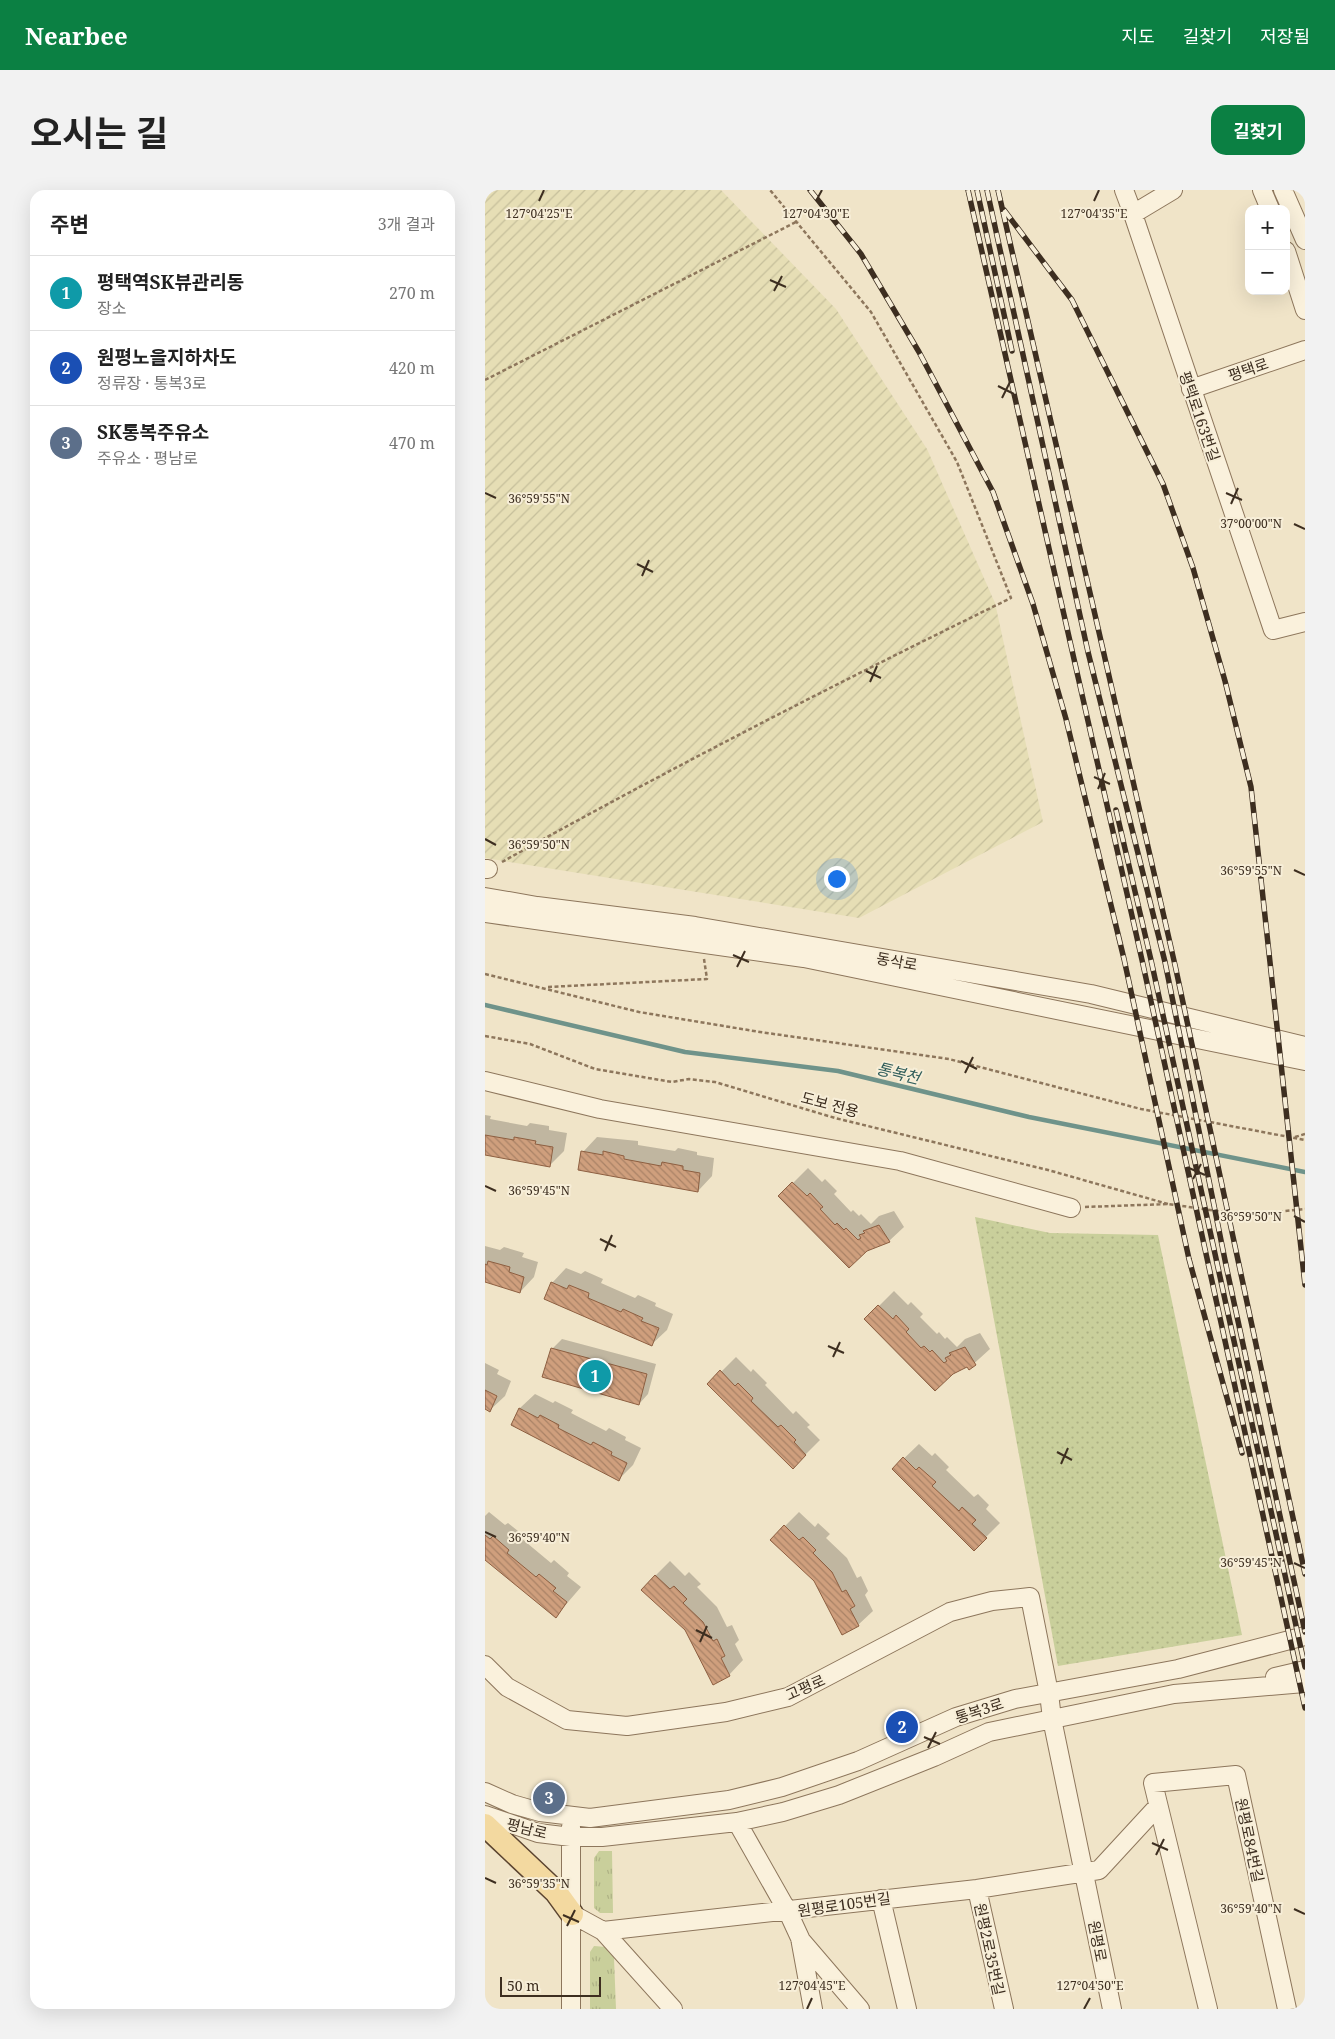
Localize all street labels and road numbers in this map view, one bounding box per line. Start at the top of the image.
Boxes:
street label: 평택로 [1225,353,1271,385]
street label: 평택로163번길 [1175,368,1225,464]
street label: 동삭로 [875,948,919,974]
street label: 도보 전용 [799,1087,861,1121]
street label: 고평로 [782,1669,828,1705]
street label: 통복3로 [952,1693,1006,1727]
street label: 원평로84번길 [1231,1796,1269,1884]
street label: 평남로 [504,1813,550,1843]
street label: 원평로105번길 [796,1888,892,1920]
street label: 원평2로35번길 [970,1901,1010,1997]
street label: 원평로 [1084,1919,1112,1963]

